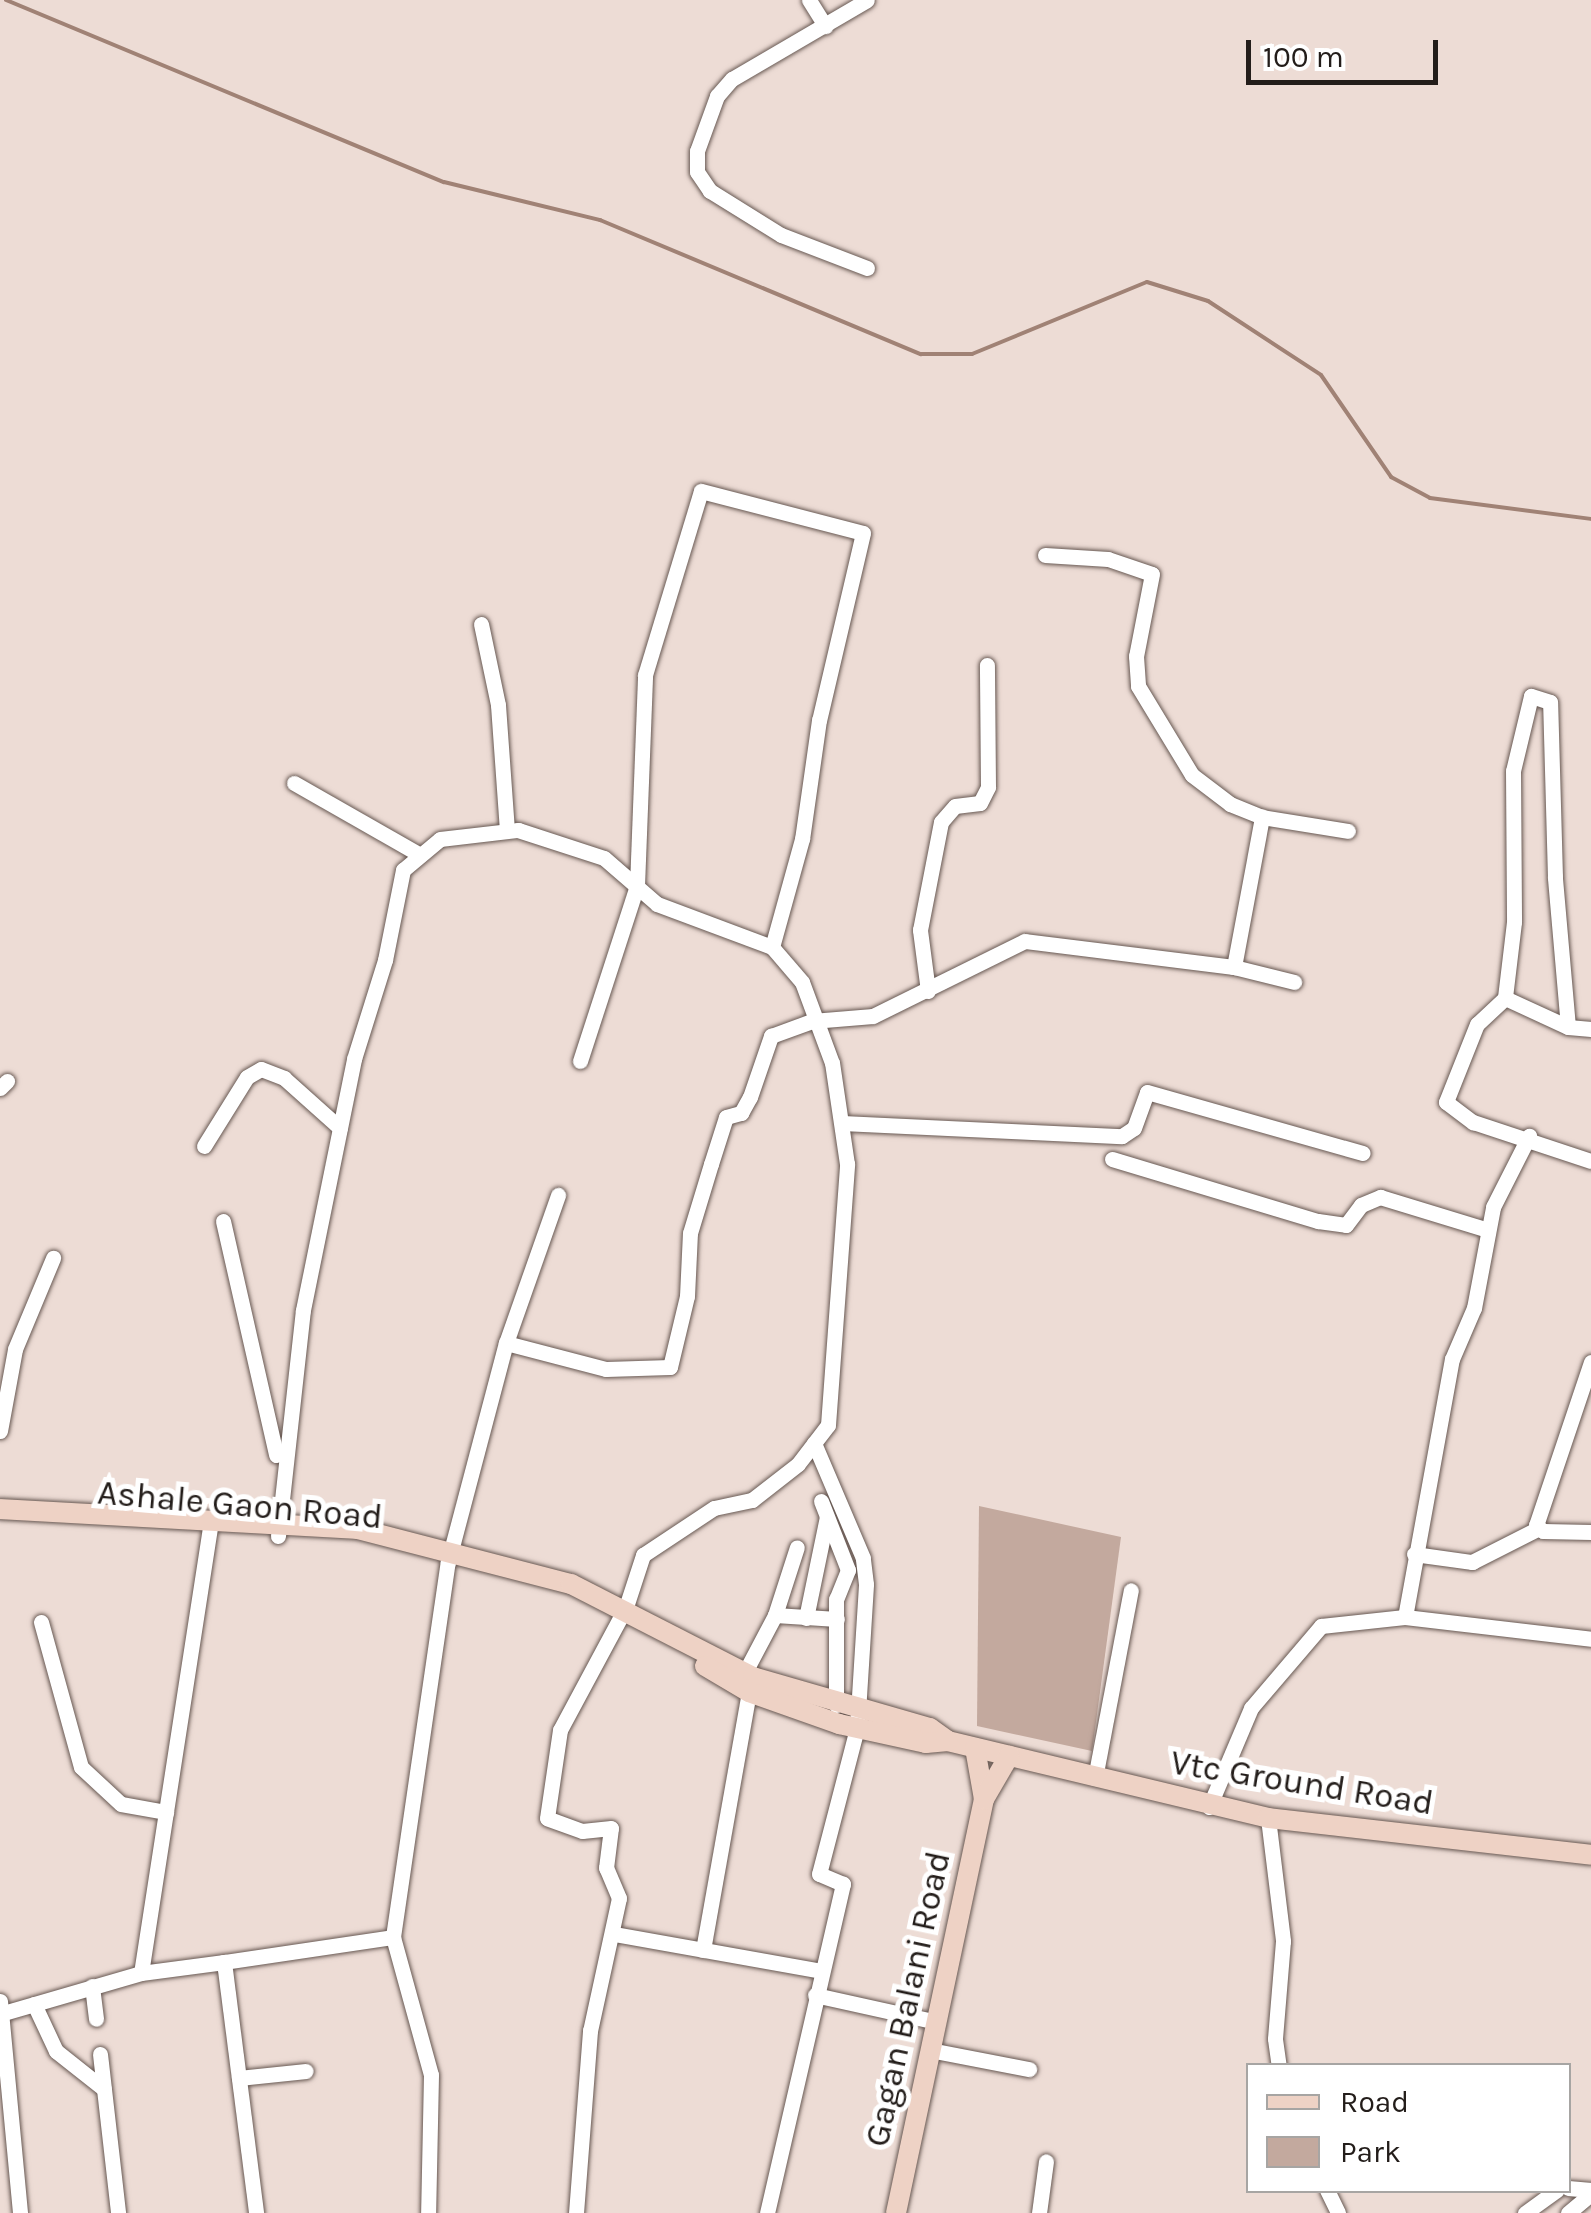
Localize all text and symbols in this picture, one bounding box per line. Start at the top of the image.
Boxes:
scale bar [1251,20,1444,82]
text: 100 m [1263,39,1344,75]
street label: Ashale Gaon Road [96,1472,384,1538]
street label: Vtc Ground Road [1168,1741,1436,1825]
street label: Gagan Balani Road [856,1848,960,2150]
legend [1246,2063,1571,2193]
text: Road [1340,2084,1409,2120]
text: Park [1340,2134,1401,2170]

